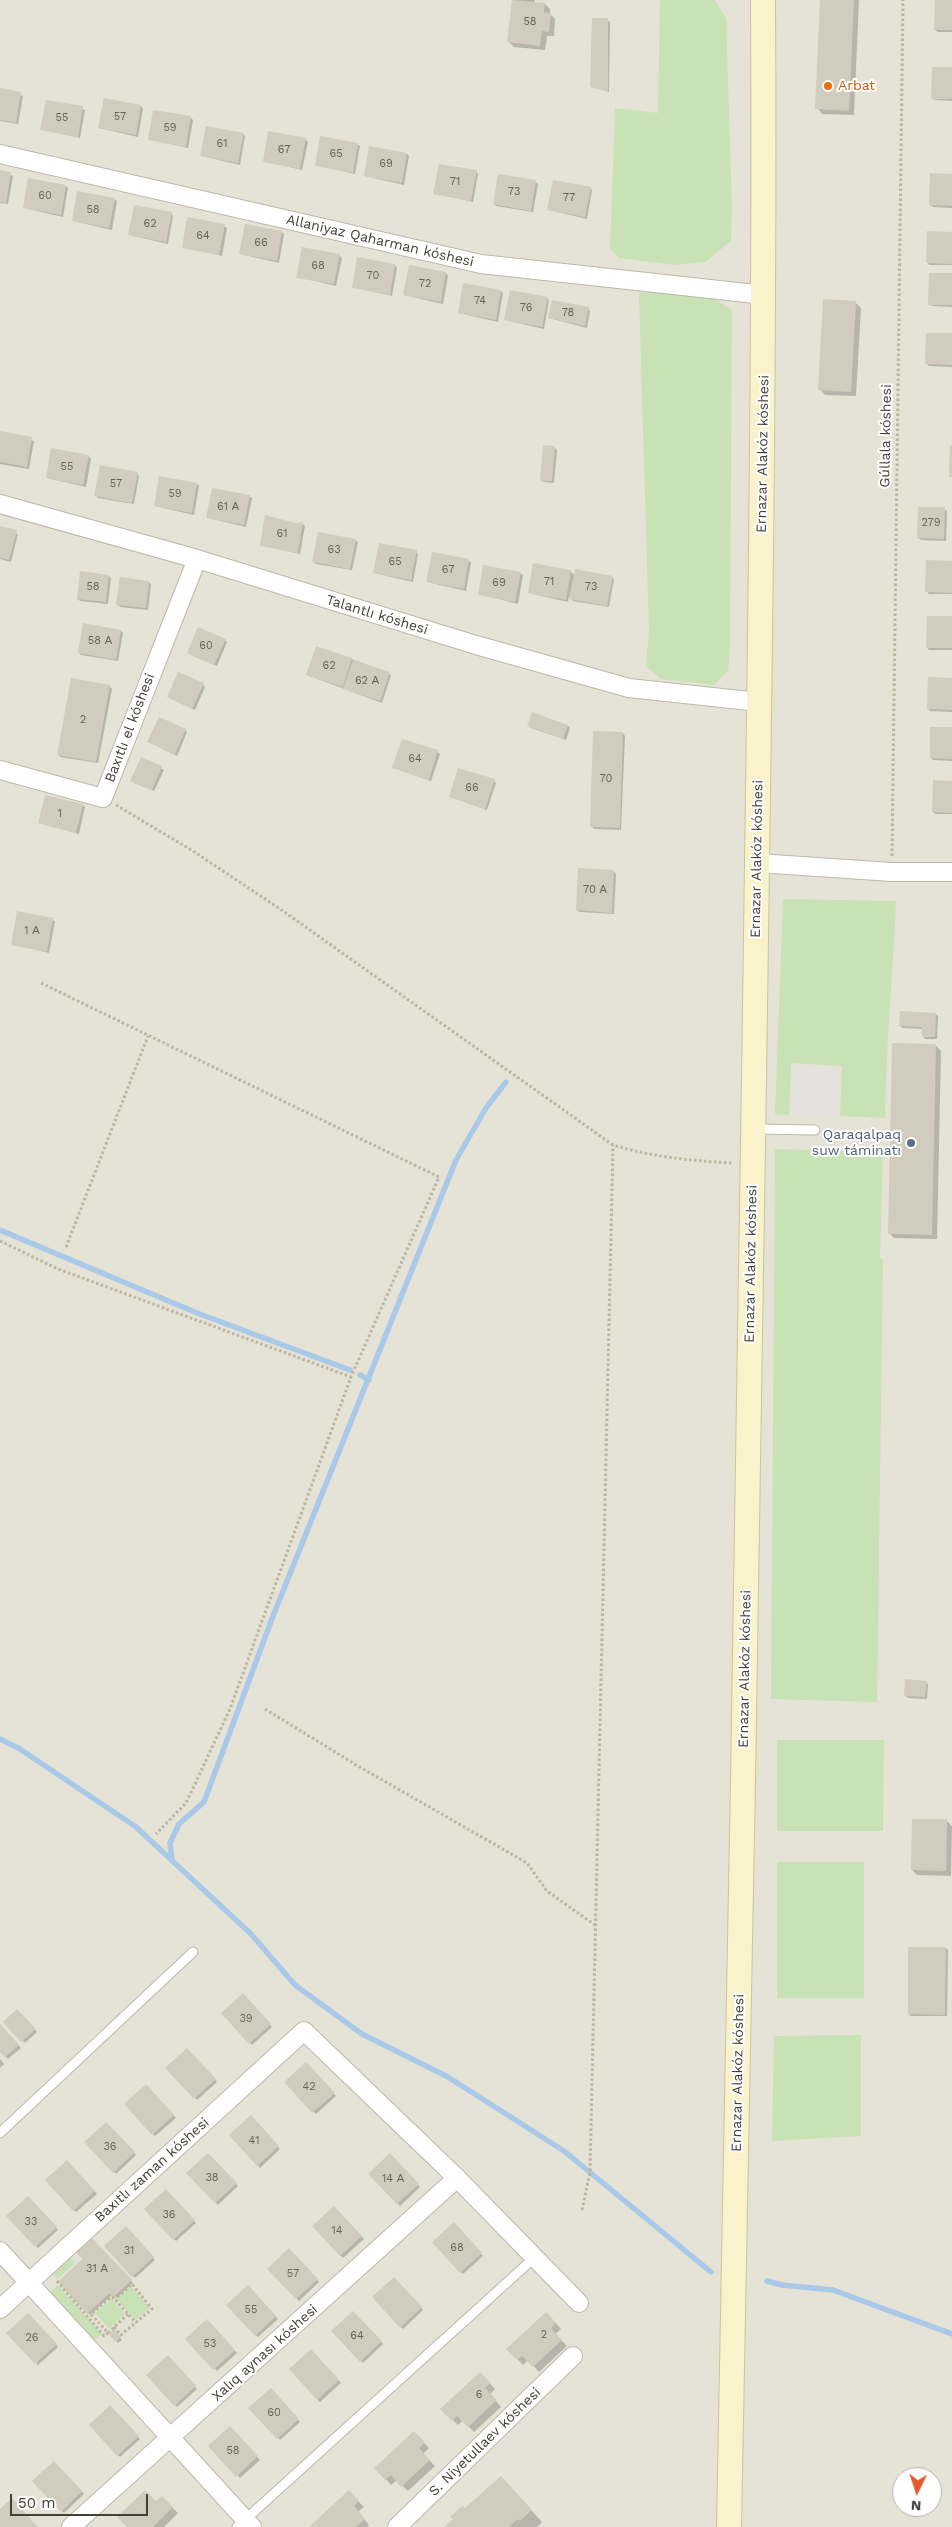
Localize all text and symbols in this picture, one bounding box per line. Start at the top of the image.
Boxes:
house number: 58 [523,15,537,29]
place label: Arbat [838,78,875,94]
marker: Arbat [822,80,834,92]
house number: 57 [114,110,126,124]
house number: 55 [56,111,68,125]
house number: 59 [163,121,177,135]
house number: 61 [217,137,227,151]
house number: 67 [278,143,290,157]
house number: 65 [329,147,343,161]
house number: 69 [379,157,393,171]
house number: 71 [450,175,460,189]
house number: 73 [508,185,520,199]
house number: 60 [38,189,52,203]
house number: 77 [563,191,575,205]
house number: 58 [86,203,100,217]
street label: Allaniyaz Qaharman kóshesi [285,211,475,271]
house number: 62 [143,217,157,231]
house number: 64 [196,229,210,243]
house number: 66 [254,236,268,250]
house number: 68 [311,259,325,273]
house number: 70 [367,269,379,283]
house number: 72 [419,277,431,291]
house number: 74 [474,294,486,308]
house number: 76 [520,301,532,315]
house number: 78 [562,306,574,320]
street label: Ernazar Alakóz kóshesi [753,375,773,533]
street label: Gúllala kóshesi [877,384,895,488]
house number: 55 [61,460,73,474]
house number: 57 [110,477,122,491]
house number: 59 [168,487,182,501]
house number: 61 А [217,500,239,514]
house number: 279 [921,516,941,530]
house number: 61 [277,527,287,541]
house number: 63 [327,543,341,557]
house number: 65 [388,555,402,569]
house number: 67 [442,563,454,577]
house number: 71 [544,575,554,589]
house number: 69 [492,576,506,590]
house number: 58 [86,580,100,594]
house number: 73 [585,580,597,594]
street label: Talantlı kóshesi [324,592,430,638]
house number: 58 А [88,634,112,648]
house number: 60 [199,639,213,653]
house number: 62 [322,659,336,673]
street label: Baxıtlı el kóshesi [101,671,159,785]
house number: 62 А [355,674,379,688]
house number: 2 [80,713,86,727]
house number: 64 [408,752,422,766]
house number: 70 [600,772,612,786]
street label: Ernazar Alakóz kóshesi [747,780,767,938]
house number: 66 [465,781,479,795]
house number: 1 [58,807,62,821]
house number: 70 А [583,883,607,897]
house number: 1 А [24,924,40,938]
place label: Qaraqalpaq suw táminatı [812,1127,901,1160]
marker: Qaraqalpaq suw táminatı [905,1137,917,1149]
street label: Ernazar Alakóz kóshesi [741,1185,761,1343]
street label: Ernazar Alakóz kóshesi [735,1590,755,1748]
street label: Ernazar Alakóz kóshesi [728,1994,748,2152]
house number: 39 [239,2012,253,2026]
house number: 42 [302,2080,316,2094]
street label: Baxıtlı zaman kóshesi [91,2114,213,2226]
house number: 41 [249,2134,259,2148]
house number: 36 [103,2140,117,2154]
house number: 38 [205,2171,219,2185]
house number: 14 А [382,2172,404,2186]
house number: 36 [162,2208,176,2222]
house number: 33 [25,2215,37,2229]
house number: 14 [331,2224,343,2238]
house number: 68 [450,2241,464,2255]
house number: 31 [124,2244,134,2258]
house number: 31 А [86,2262,108,2276]
house number: 57 [287,2267,299,2281]
street label: Xalıq aynası kóshesi [209,2301,321,2405]
house number: 55 [245,2303,257,2317]
house number: 2 [541,2328,547,2342]
house number: 64 [350,2329,364,2343]
house number: 26 [25,2331,39,2345]
house number: 53 [204,2337,216,2351]
street label: S. Niyetullaev kóshesi [426,2384,544,2500]
house number: 6 [476,2388,482,2402]
house number: 60 [267,2406,281,2420]
house number: 58 [226,2444,240,2458]
north arrow [892,2467,942,2517]
scale bar [12,2484,150,2516]
text: 50 m [18,2494,55,2512]
text: N [910,2498,922,2514]

